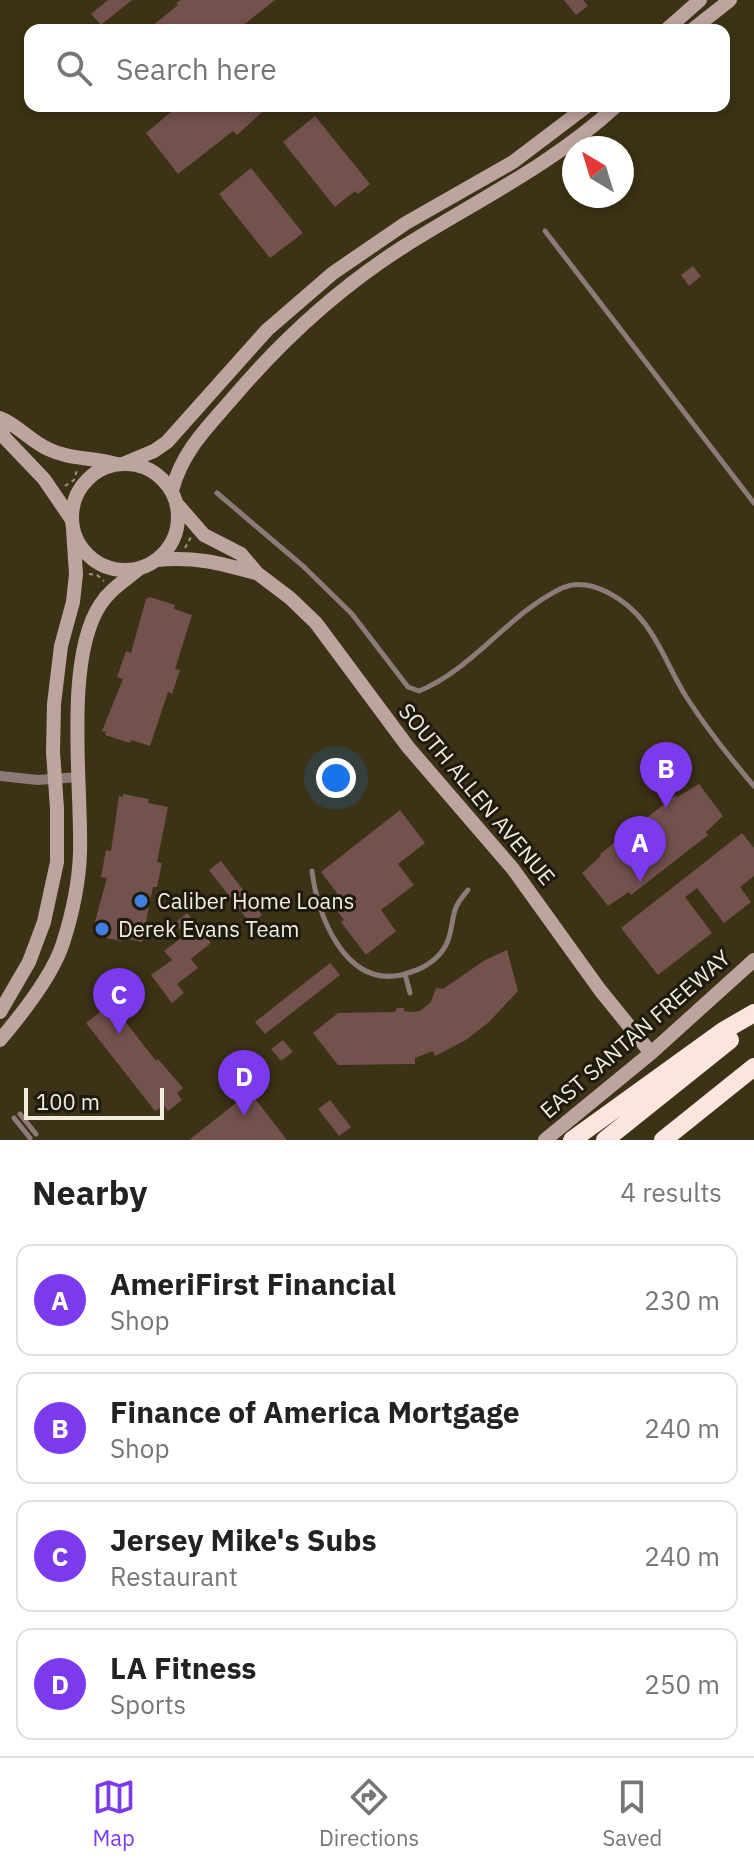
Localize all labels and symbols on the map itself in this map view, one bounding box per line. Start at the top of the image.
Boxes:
north arrow [562,136,634,208]
street label: SOUTH ALLEN AVENUE [393,697,562,891]
pin: B [640,742,692,808]
your location [316,758,356,798]
pin: A [614,816,666,882]
place label: Caliber Home Loans [157,886,354,915]
marker: Caliber Home Loans [132,892,150,910]
place label: Derek Evans Team [118,914,299,943]
marker: Derek Evans Team [93,920,111,938]
street label: EAST SANTAN FREEWAY [533,943,736,1124]
pin: C [93,968,145,1034]
pin: D [218,1050,270,1116]
scale bar [24,1084,164,1120]

